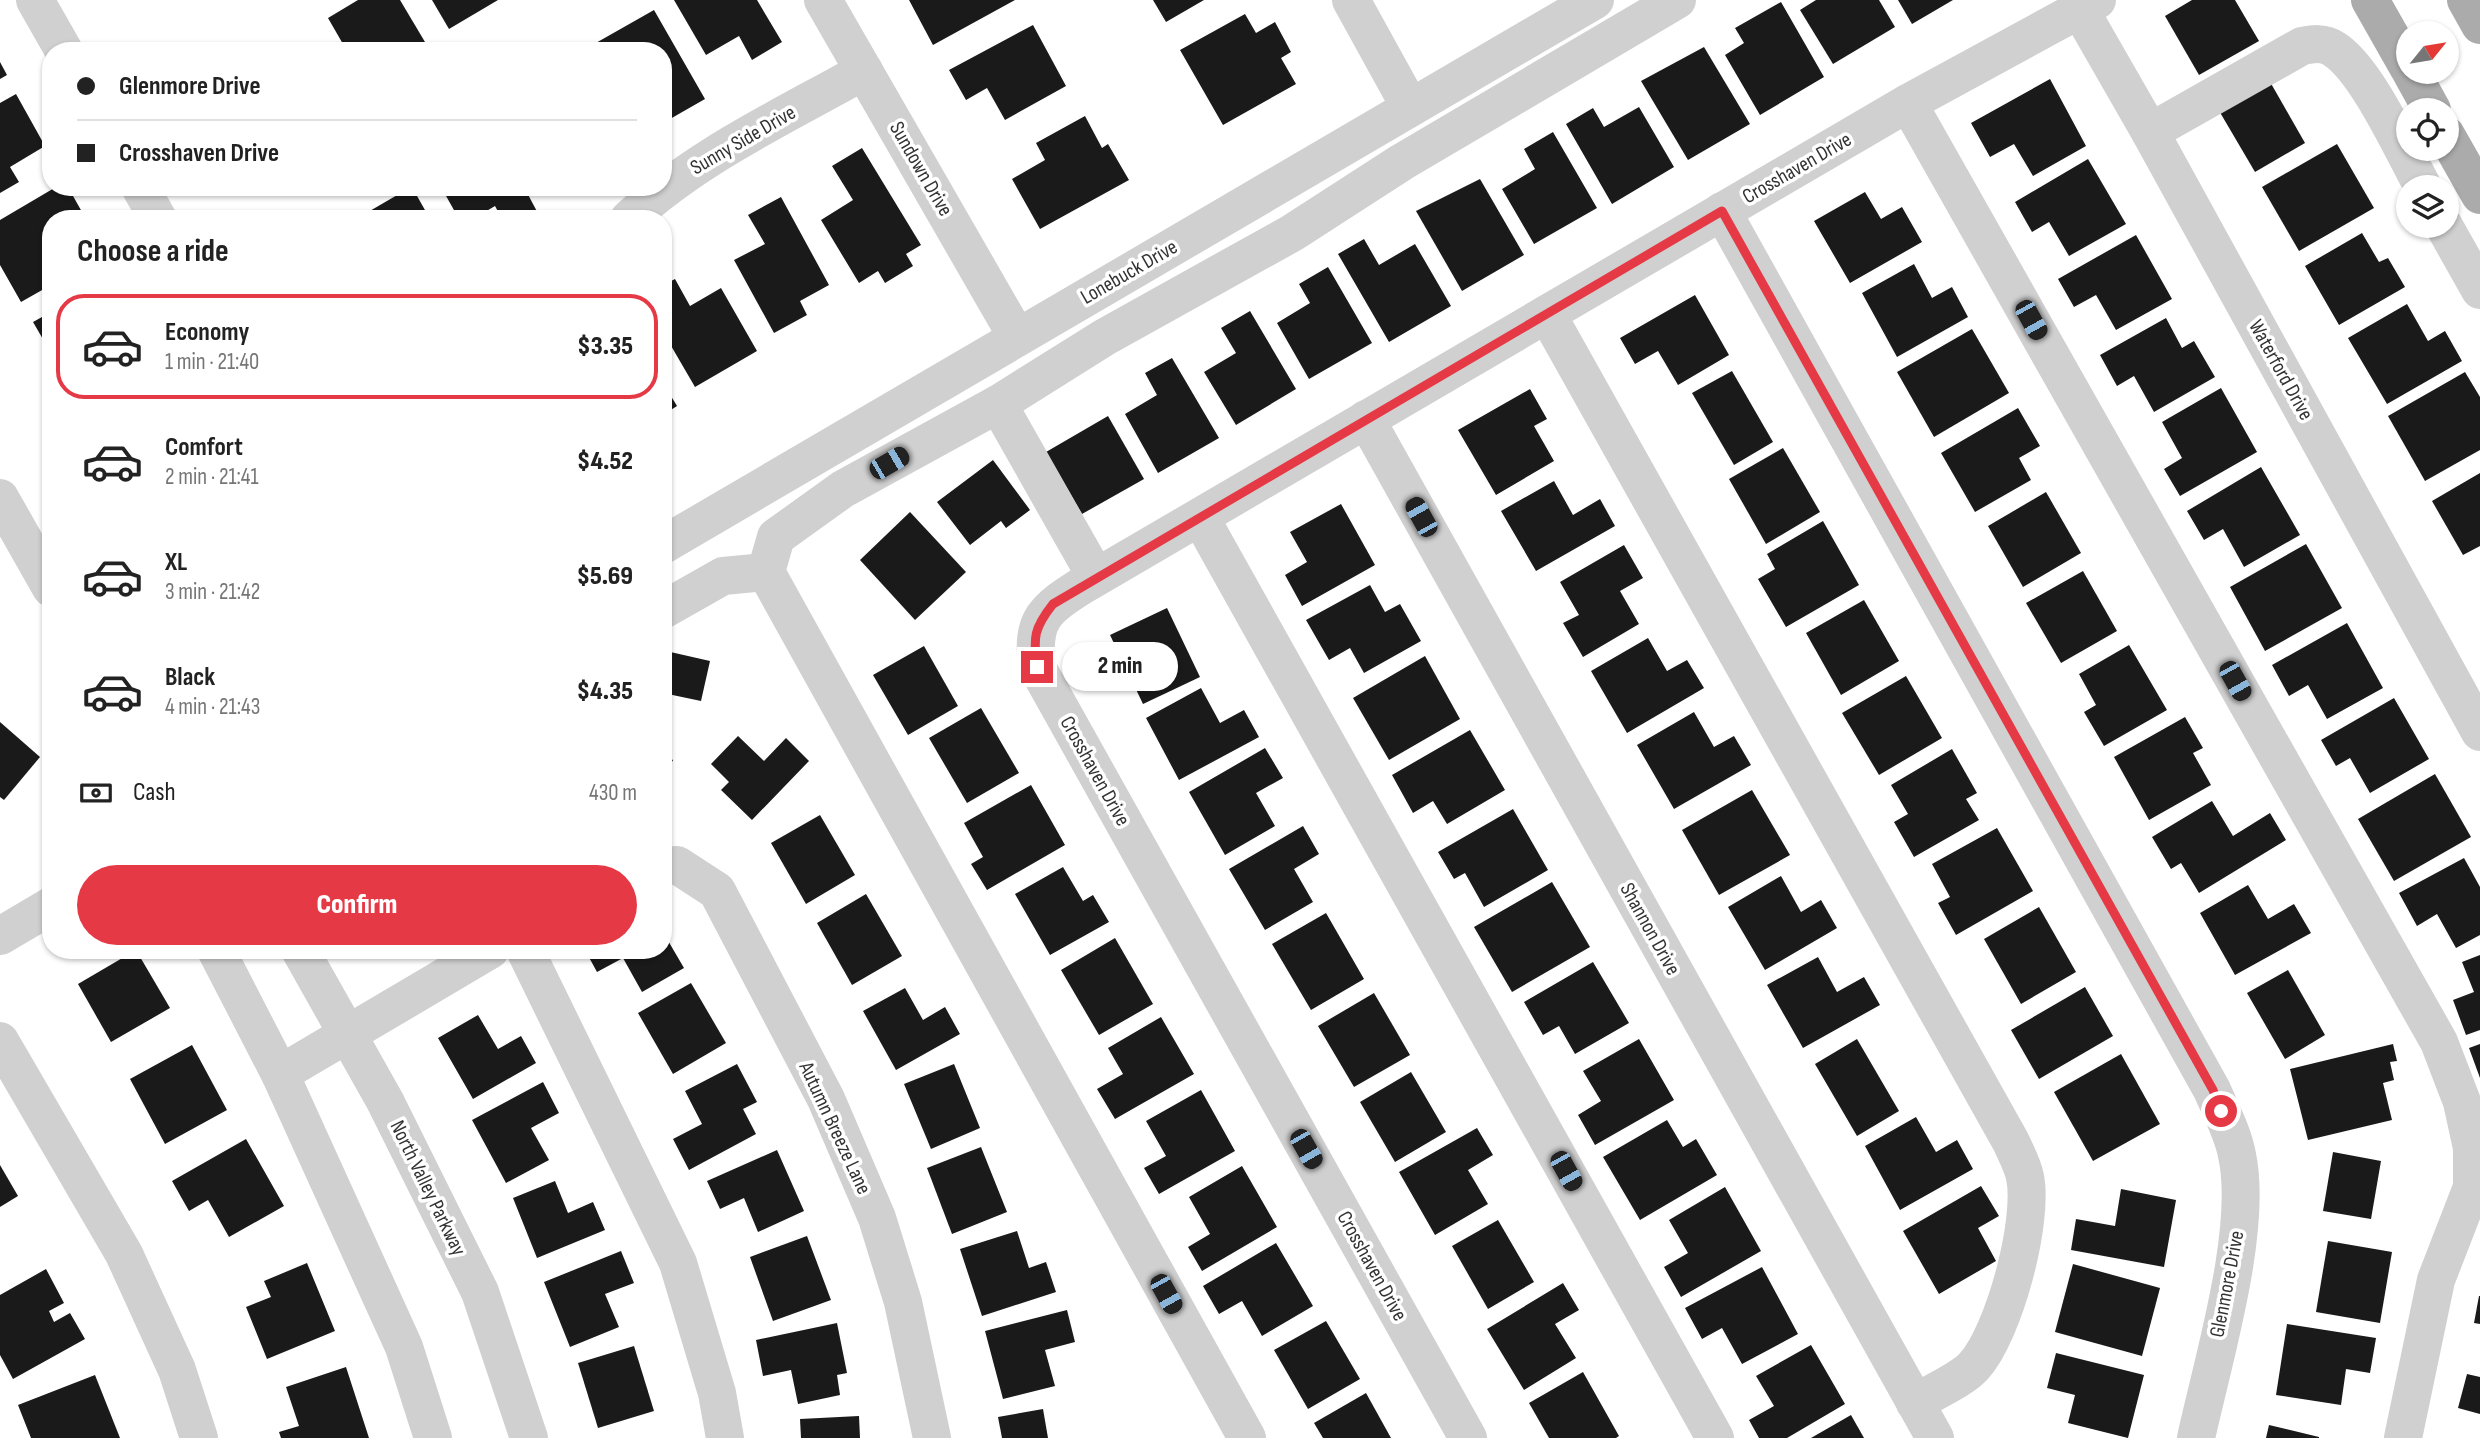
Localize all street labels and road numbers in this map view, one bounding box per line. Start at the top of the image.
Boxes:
street label: Sunny Side Drive [686,100,800,180]
street label: Sundown Drive [884,117,958,221]
street label: Crosshaven Drive [1738,127,1856,209]
street label: Lonebuck Drive [1076,234,1182,310]
street label: Waterford Drive [2243,315,2319,425]
street label: Crosshaven Drive [1055,712,1135,830]
street label: Shannon Drive [1614,878,1686,980]
street label: Autumn Breeze Lane [793,1057,877,1198]
street label: North Valley Parkway [385,1116,471,1260]
street label: Crosshaven Drive [1332,1207,1412,1325]
street label: Glenmore Drive [2204,1229,2250,1339]

